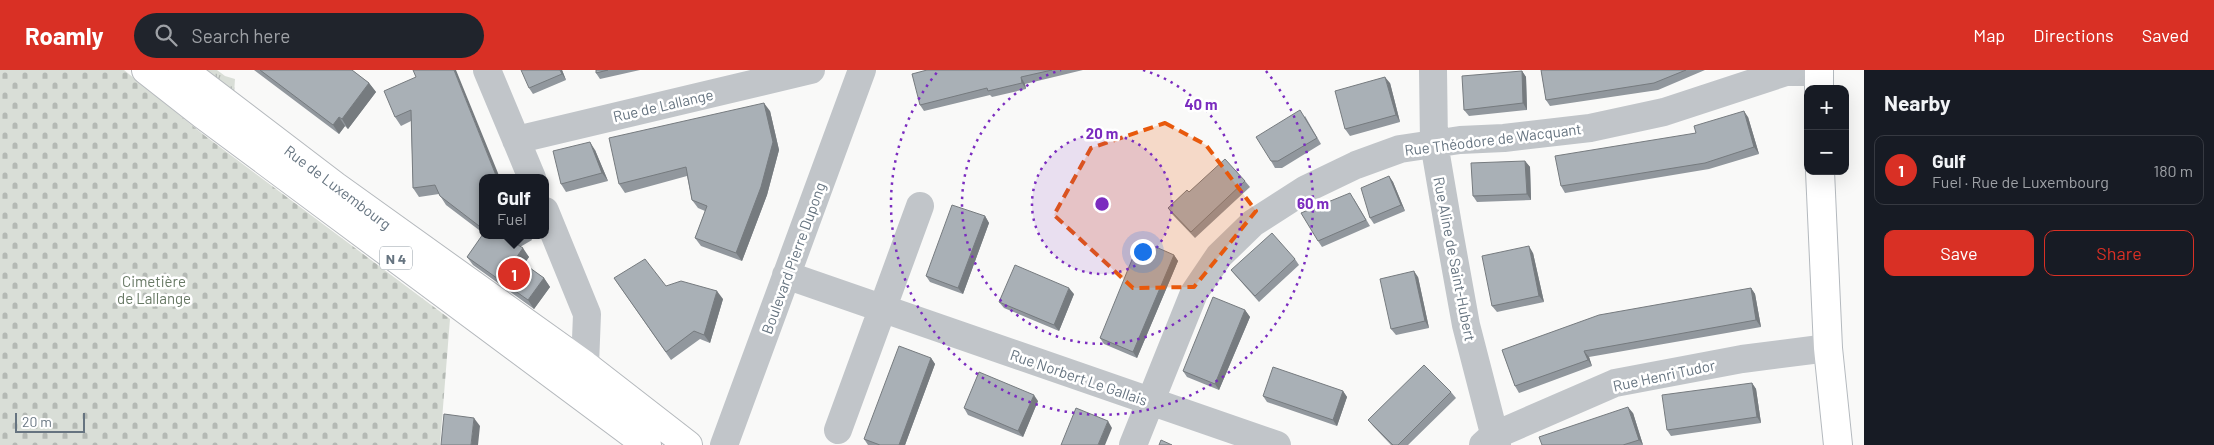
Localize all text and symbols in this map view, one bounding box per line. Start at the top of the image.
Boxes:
search box [134,13,484,58]
text: Roamly [25,21,104,50]
icon: search [152,21,180,49]
text: Search here [192,24,290,47]
text: Map [1973,24,2005,46]
text: Directions [2033,24,2114,46]
text: Saved [2142,24,2189,46]
street label: Rue de Lallange [611,85,715,125]
map controls [1804,85,1849,175]
button: + [1804,85,1849,130]
text: Nearby [1884,90,1950,115]
text: 40 m [1184,95,1218,113]
street label: Rue Théodore de Wacquant [1403,119,1583,159]
text: 20 m [1086,124,1118,142]
button: − [1804,130,1849,175]
street label: Rue de Luxembourg [281,141,395,233]
text: Gulf [1932,149,1966,172]
text: 1 [1898,161,1904,180]
text: 180 m [2154,161,2193,180]
text: Fuel · Rue de Luxembourg [1932,172,2109,191]
popup [479,174,549,239]
street label: Rue Aline de Saint-Hubert [1430,175,1480,343]
street label: Boulevard Pierre Dupong [757,180,829,336]
text: Gulf [497,186,531,209]
text: 60 m [1297,194,1329,212]
centre of rings [1093,195,1111,213]
text: Fuel [497,209,527,228]
button: Save [1884,230,2034,276]
button: Share [2044,230,2194,276]
your location [1130,239,1156,265]
road number: N 4 [380,247,412,270]
pin: 1 [498,255,530,293]
park label: Cimetière de Lallange [117,272,191,307]
street label: Rue Norbert Le Gallais [1008,345,1150,409]
street label: Rue Henri Tudor [1611,355,1717,395]
scale bar [15,410,85,433]
text: 20 m [22,413,52,430]

